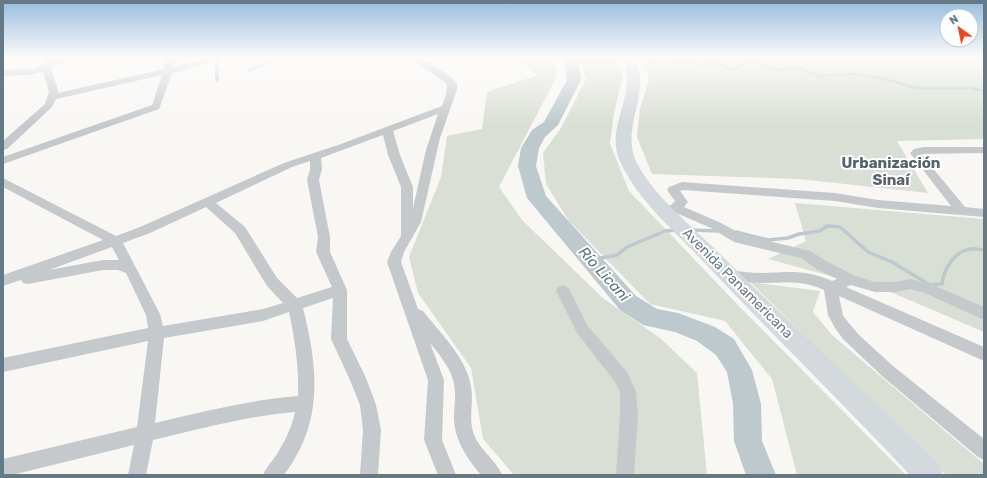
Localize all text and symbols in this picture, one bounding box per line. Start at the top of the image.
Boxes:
north arrow [939,8,979,48]
text: N [947,12,961,28]
district label: Urbanización Sinaí [841,154,941,189]
street label: Avenida Panamericana [679,225,796,342]
water label: Río Licani [575,243,634,305]

